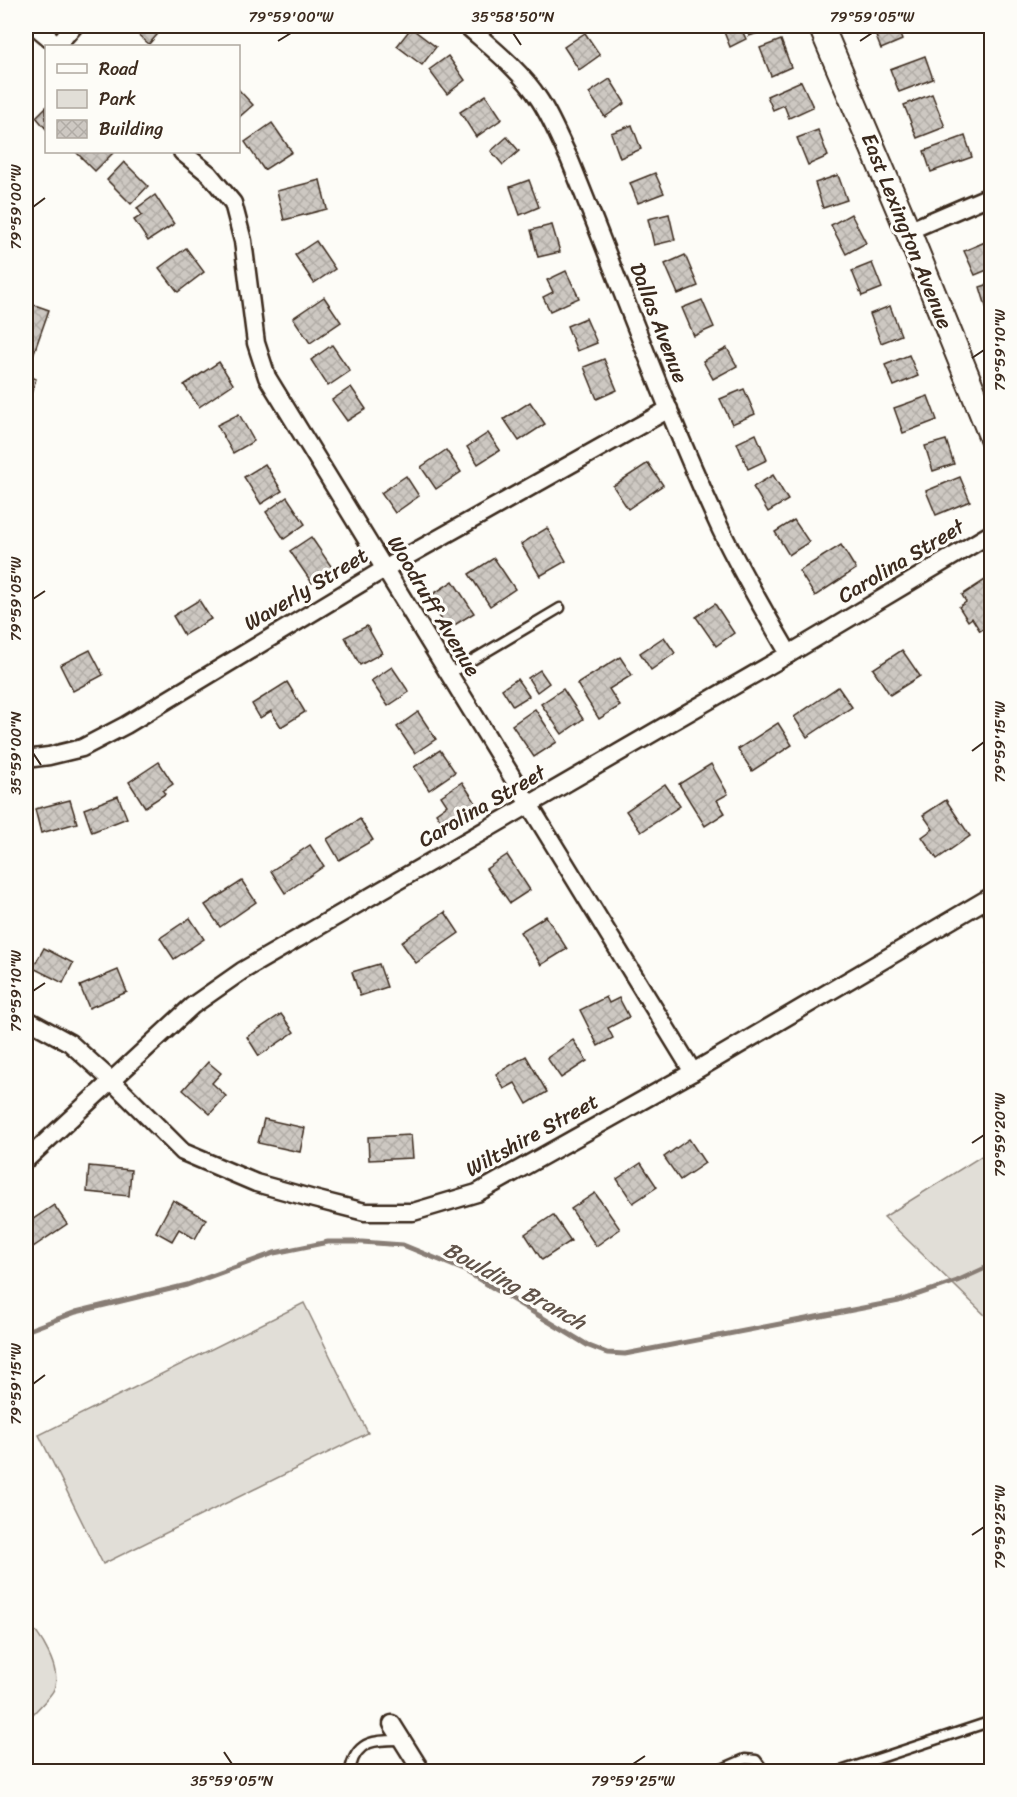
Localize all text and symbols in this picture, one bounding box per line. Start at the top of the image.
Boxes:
text: 79°59'00"W [249,4,334,30]
text: 35°58'50"N [472,4,555,30]
text: 79°59'05"W [830,4,915,30]
legend [45,45,240,153]
text: Road [99,53,139,85]
text: Park [99,83,136,115]
text: Building [99,113,163,145]
street label: East Lexington Avenue [850,127,964,335]
text: 79°59'00"W [3,164,29,249]
street label: Dallas Avenue [619,257,700,389]
text: 79°59'10"W [987,309,1013,391]
street label: Carolina Street [830,507,973,614]
street label: Woodruff Avenue [377,528,491,684]
street label: Waverly Street [236,537,376,641]
text: 79°59'05"W [3,556,29,641]
text: 79°59'15"W [987,701,1013,783]
text: 35°59'00"N [3,711,29,795]
street label: Carolina Street [411,753,555,858]
text: 79°59'10"W [3,950,29,1032]
street label: Wiltshire Street [458,1083,606,1187]
text: 79°59'20"W [987,1093,1013,1177]
water label: Boulding Branch [436,1230,595,1342]
text: 79°59'15"W [3,1343,29,1425]
text: 79°59'25"W [987,1485,1013,1569]
text: 35°59'05"N [190,1768,274,1794]
text: 79°59'25"W [591,1768,675,1794]

